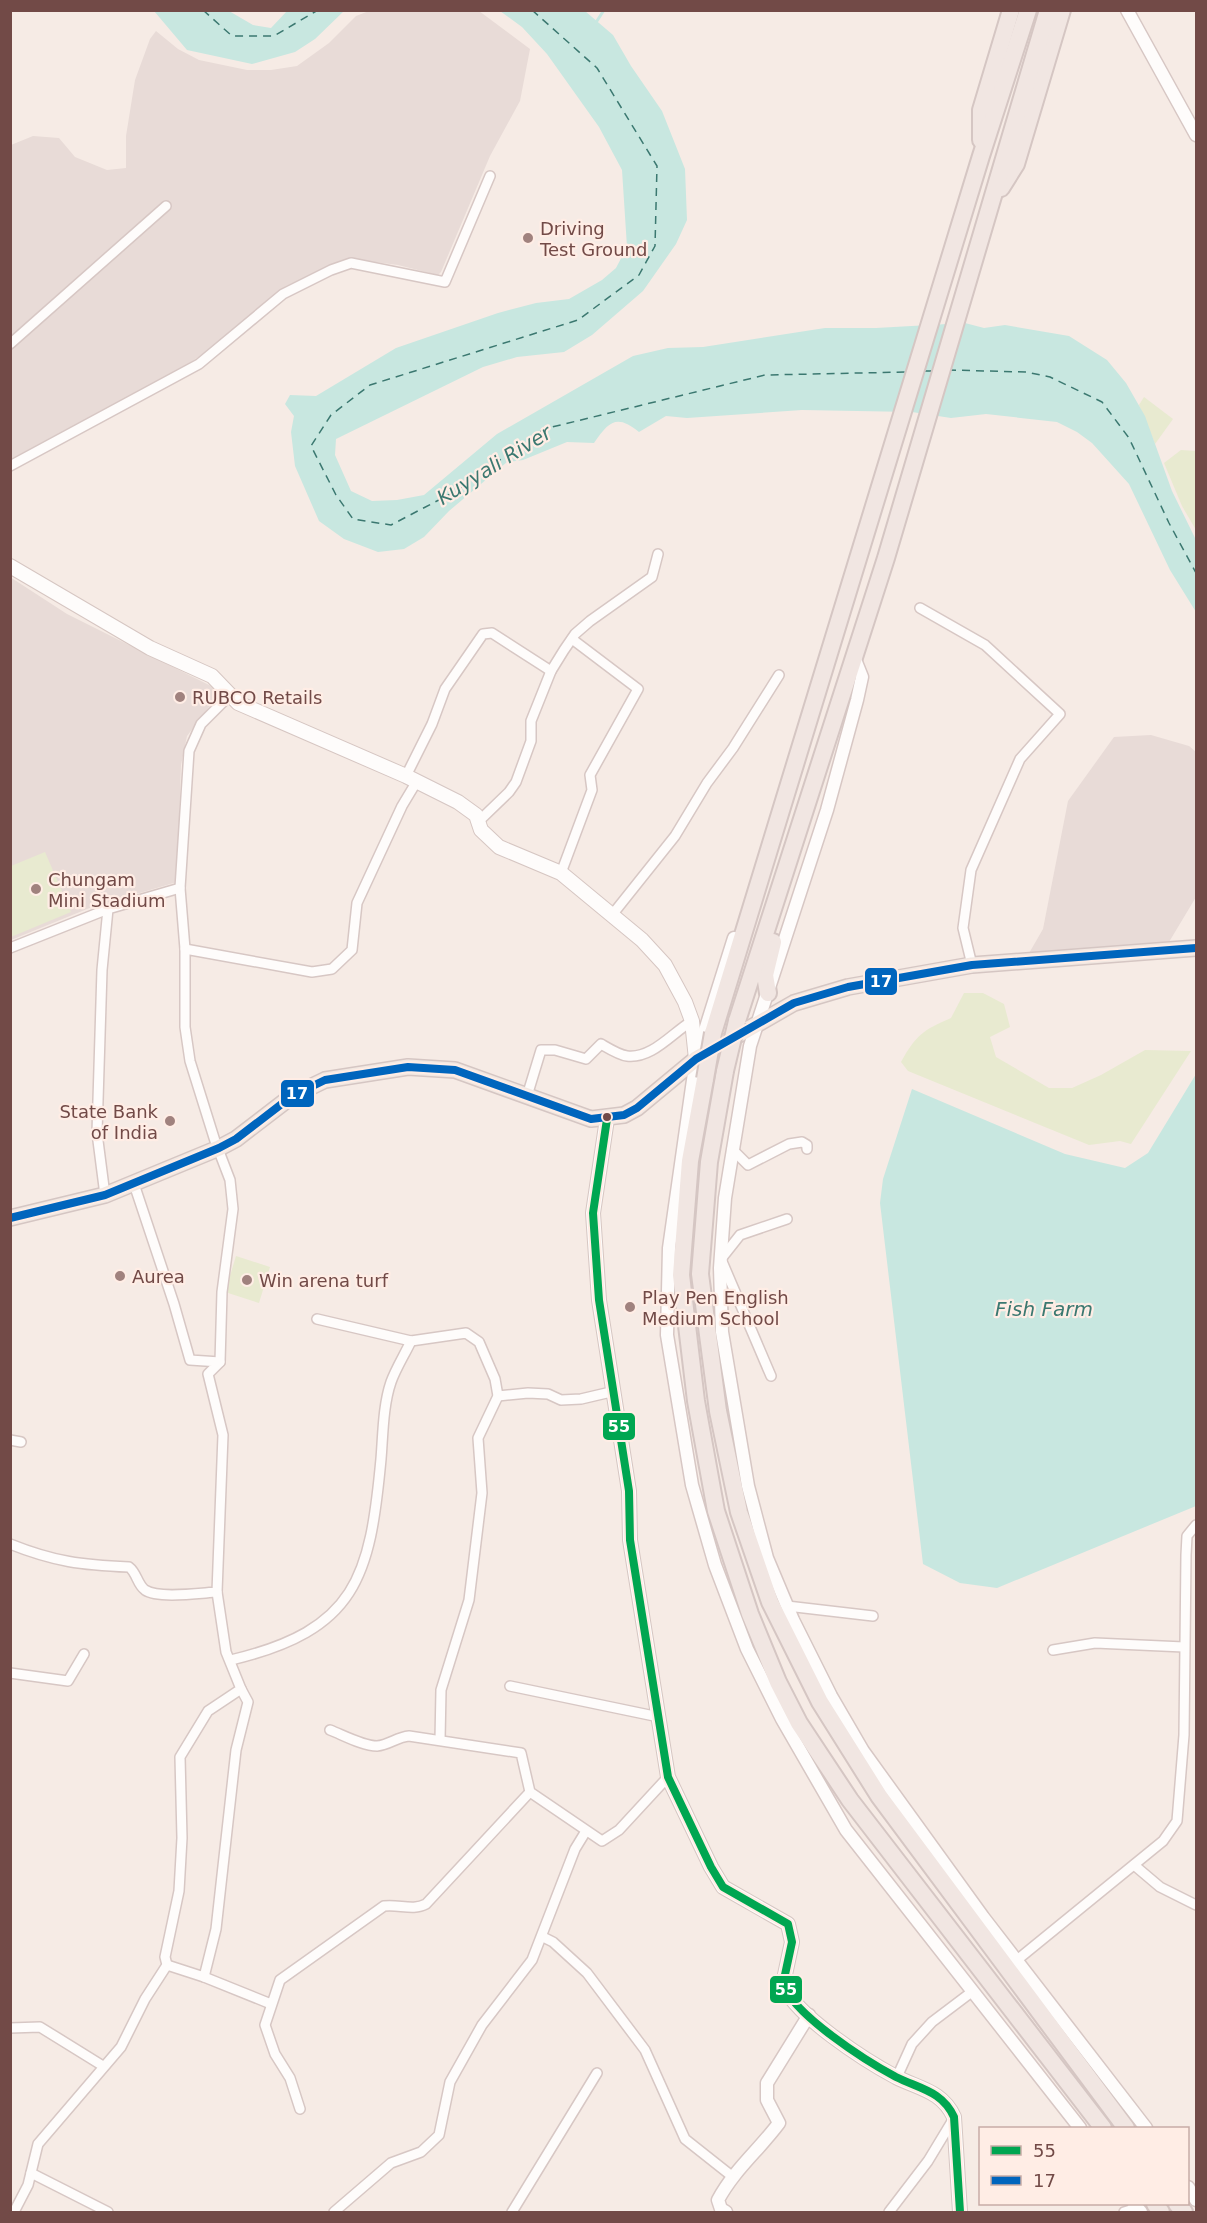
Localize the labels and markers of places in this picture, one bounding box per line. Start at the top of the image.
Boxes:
place label: Driving Test Ground [539,218,647,260]
marker: Driving Test Ground [521,231,535,245]
place label: RUBCO Retails [192,687,322,708]
marker: RUBCO Retails [173,690,187,704]
place label: Chungam Mini Stadium [48,869,166,911]
marker: Chungam Mini Stadium [29,882,43,896]
place label: State Bank of India [59,1101,159,1143]
unlabelled marker [601,1111,613,1123]
marker: State Bank of India [163,1114,177,1128]
place label: Aurea [132,1266,185,1287]
marker: Aurea [113,1269,127,1283]
place label: Win arena turf [259,1270,389,1291]
marker: Win arena turf [240,1273,254,1287]
place label: Play Pen English Medium School [642,1287,789,1329]
marker: Play Pen English Medium School [623,1300,637,1314]

